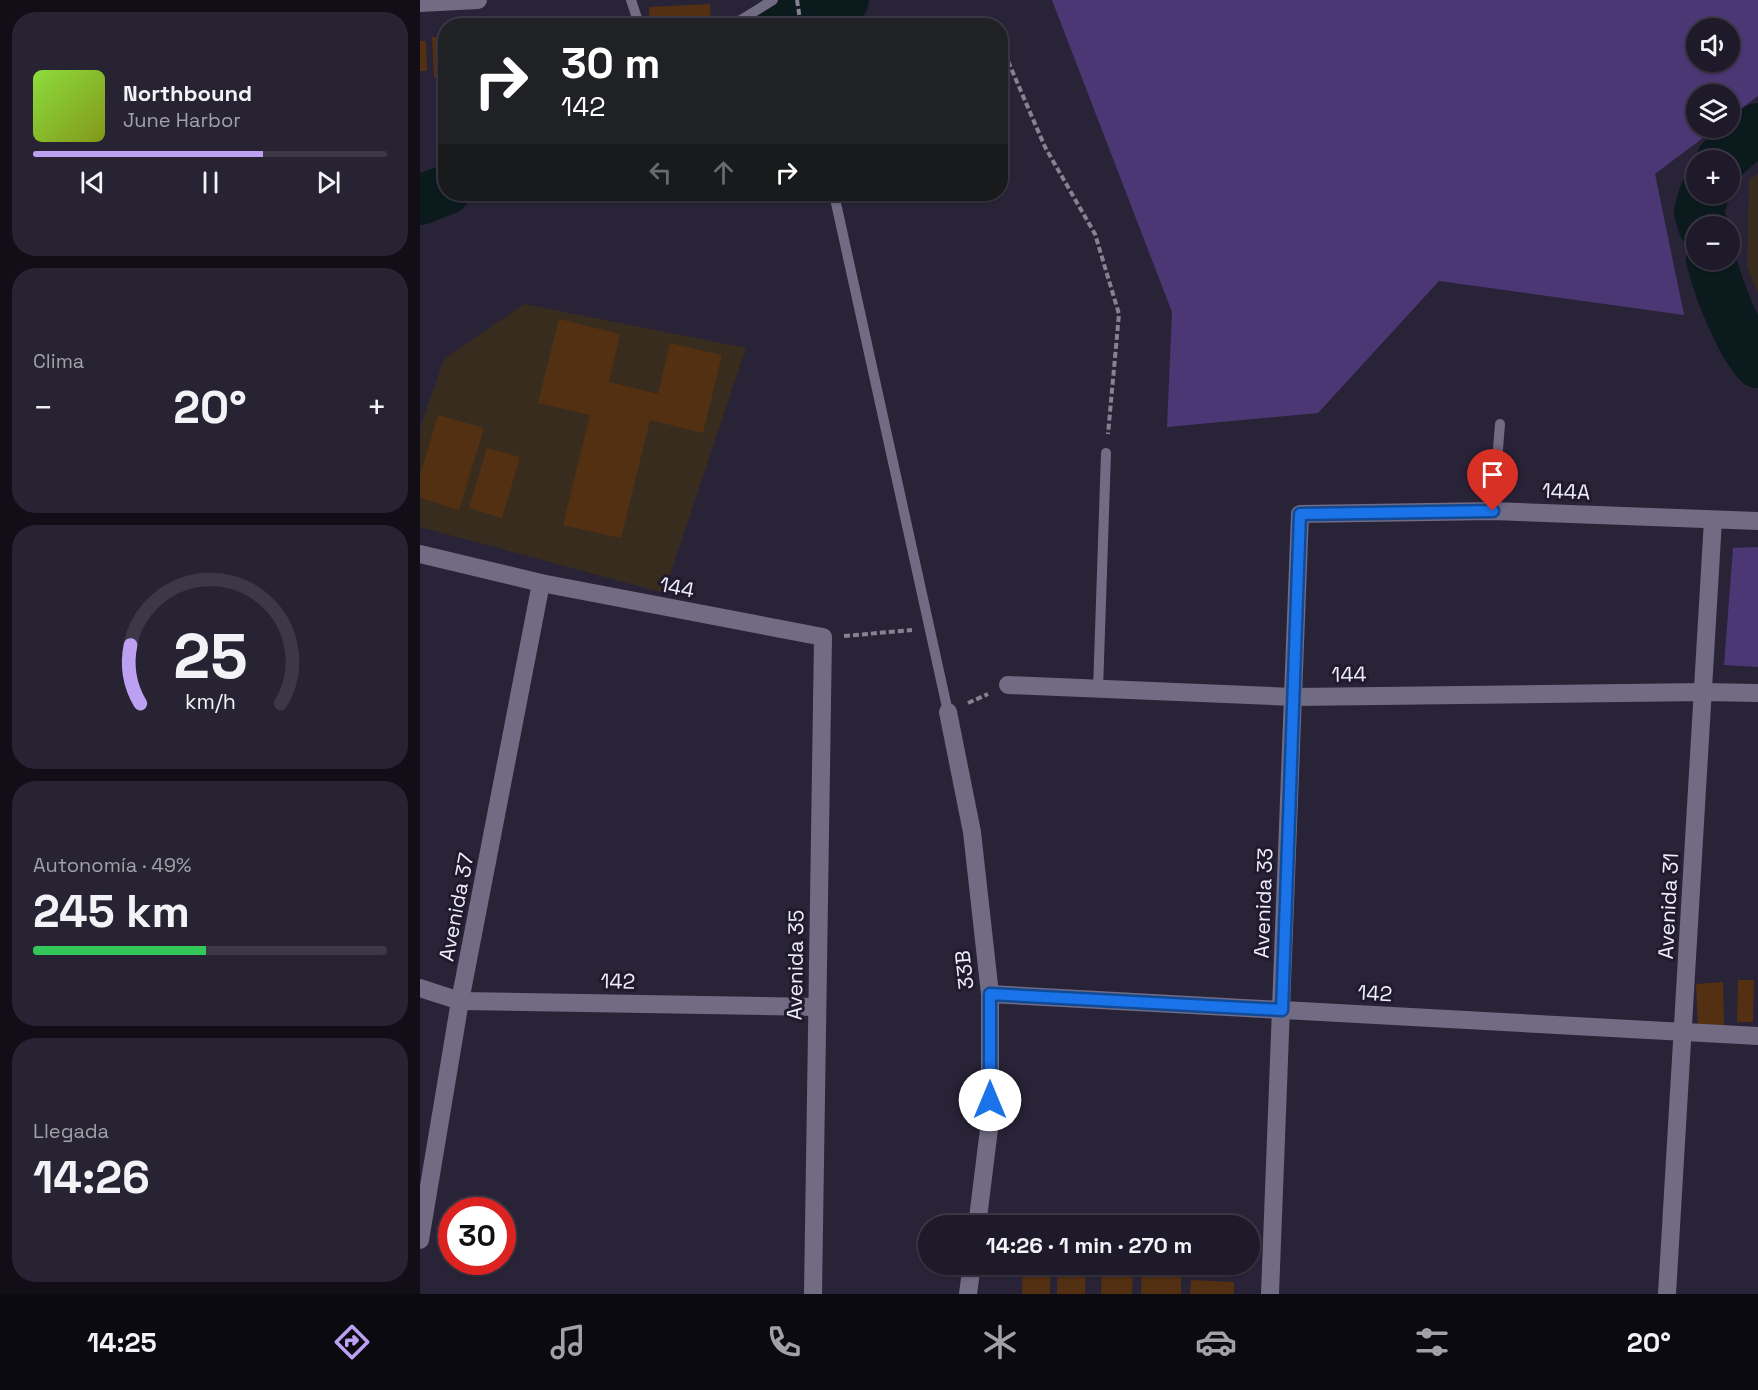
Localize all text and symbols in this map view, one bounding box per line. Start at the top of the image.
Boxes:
map controls [1686,18,1740,270]
button: sound [1686,18,1740,72]
text: 30 m [561,37,660,90]
icon: right [462,42,540,120]
text: Northbound [123,79,252,107]
button: layers [1686,84,1740,138]
text: 142 [561,89,605,124]
text: June Harbor [123,107,241,133]
button: + [1686,150,1740,204]
icon: left [644,156,677,189]
icon: ahead [707,156,740,189]
icon: right [770,156,803,189]
icon: previous [76,166,109,199]
icon: pause [194,166,227,199]
icon: next [312,166,345,199]
button: − [1686,216,1740,270]
text: Clima [33,348,84,374]
text: 20° [173,379,247,436]
text: − [33,387,53,429]
text: + [367,387,387,429]
pin [1467,449,1518,511]
icon: arrive [1476,458,1509,491]
street label: 144A [1541,477,1591,505]
street label: 144 [657,570,697,604]
text: 25 [173,617,247,696]
street label: 144 [1331,660,1367,688]
text: km/h [184,688,236,715]
street label: Avenida 33 [1248,847,1278,959]
street label: Avenida 37 [432,850,480,963]
text: Autonomía · 49% [33,852,191,878]
street label: Avenida 31 [1652,852,1684,960]
text: 245 km [33,883,190,940]
street label: Avenida 35 [781,910,809,1020]
street label: 33B [949,949,979,991]
street label: 142 [600,967,636,995]
street label: 142 [1357,979,1393,1007]
position arrow [958,1068,1022,1132]
text: Llegada [33,1118,109,1144]
text: 14:26 [33,1149,150,1206]
speed limit sign: 30 [438,1197,516,1275]
text: 14:26 · 1 min · 270 m [986,1231,1192,1259]
icon: directions [331,1321,373,1363]
icon: music [547,1321,589,1363]
icon: phone [763,1321,805,1363]
icon: climate [979,1321,1021,1363]
icon: car [1195,1321,1237,1363]
icon: filters [1411,1321,1453,1363]
text: 14:25 [87,1325,157,1360]
text: 20° [1627,1325,1671,1360]

